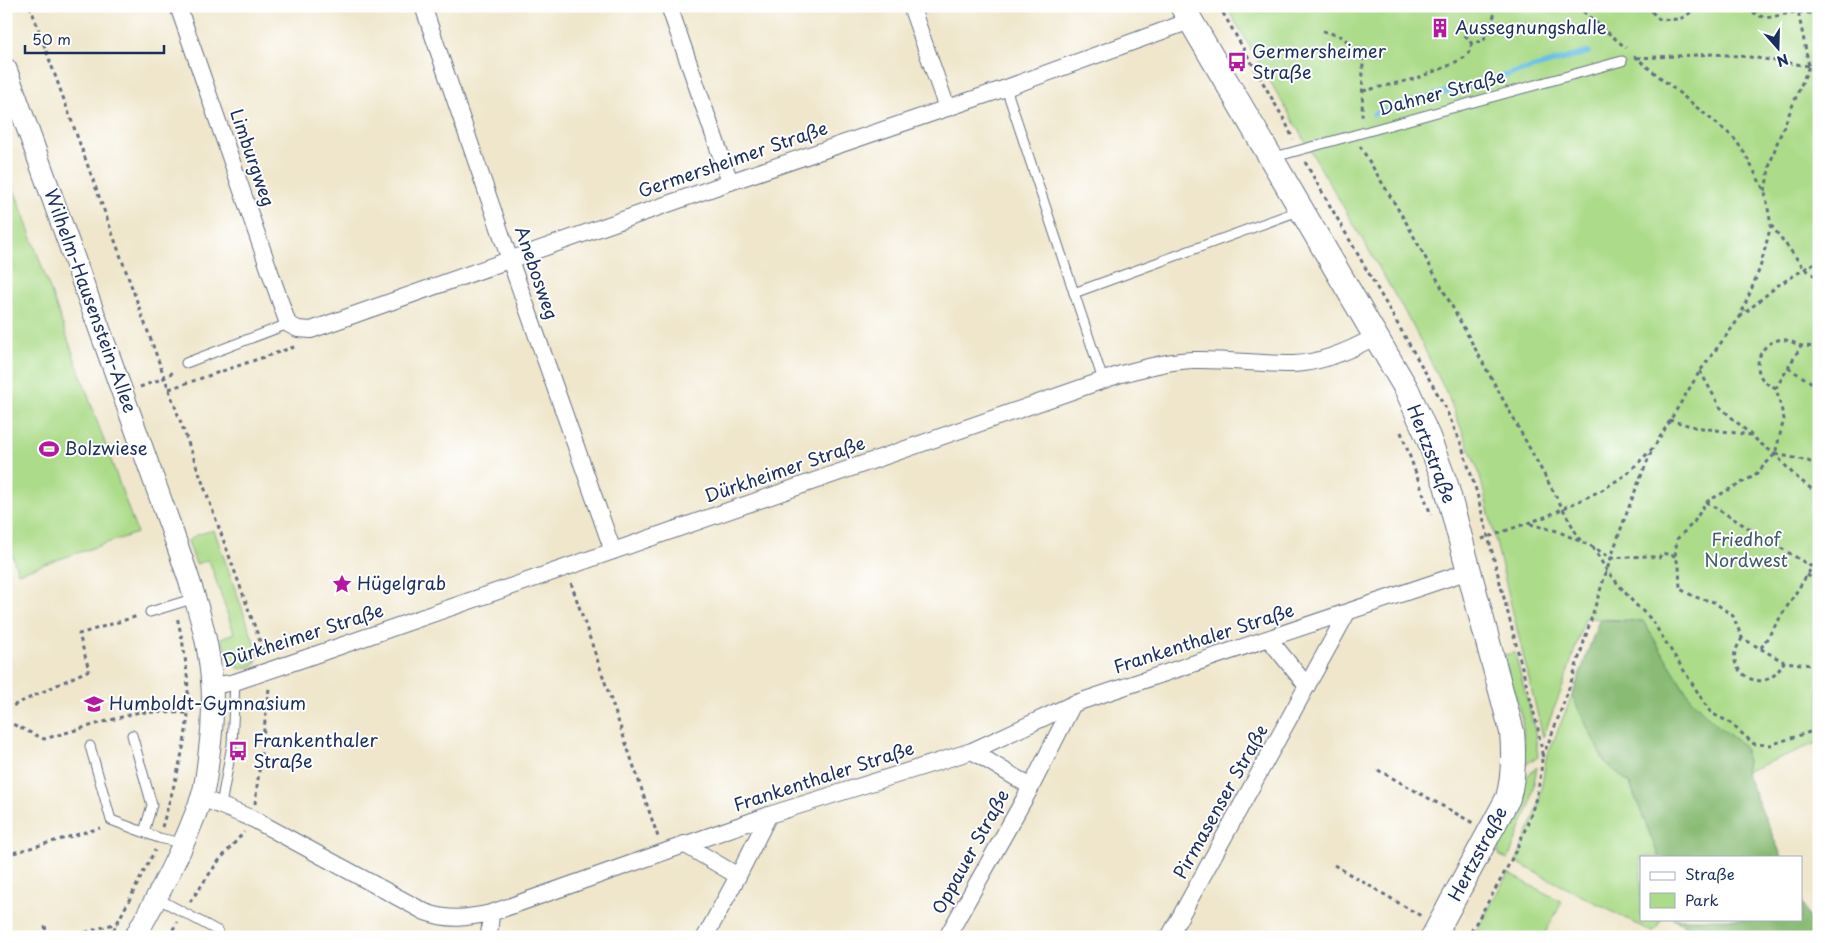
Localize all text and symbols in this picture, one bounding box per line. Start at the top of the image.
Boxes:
place label: Aussegnungshalle [1455,13,1607,40]
building icon: Aussegnungshalle [1429,17,1451,39]
scale bar [25,22,164,54]
north arrow [1752,22,1802,72]
text: 50 m [32,27,71,50]
place label: Germersheimer Straße [1252,37,1387,85]
text: N [1774,49,1791,72]
bus stop icon: Germersheimer Straße [1226,51,1248,73]
street label: Dahner Straße [1375,62,1508,121]
street label: Limburgweg [224,105,283,210]
street label: Germersheimer Straße [634,113,831,204]
street label: Wilhelm-Hausenstein-Allee [38,185,145,416]
street label: Anebosweg [509,222,566,323]
street label: Hertzstraße [1401,400,1464,507]
street label: Dürkheimer Straße [701,428,869,509]
place label: Bolzwiese [64,434,148,461]
sports icon: Bolzwiese [38,438,60,460]
park label: Friedhof Nordwest [1704,525,1788,573]
place label: Hügelgrab [357,569,446,596]
place icon: Hügelgrab [331,573,353,595]
street label: Dürkheimer Straße [218,596,387,673]
street label: Frankenthaler Straße [1110,596,1297,680]
place label: Humboldt-Gymnasium [109,689,306,716]
school or university icon: Humboldt-Gymnasium [83,693,105,715]
street label: Pirmasenser Straße [1166,719,1273,884]
place label: Frankenthaler Straße [253,726,378,774]
street label: Frankenthaler Straße [730,734,917,818]
bus stop icon: Frankenthaler Straße [227,740,249,762]
street label: Oppauer Straße [924,784,1015,919]
street label: Hertzstraße [1440,801,1513,906]
legend [1640,856,1802,920]
text: Straße [1685,862,1735,885]
text: Park [1685,888,1719,911]

